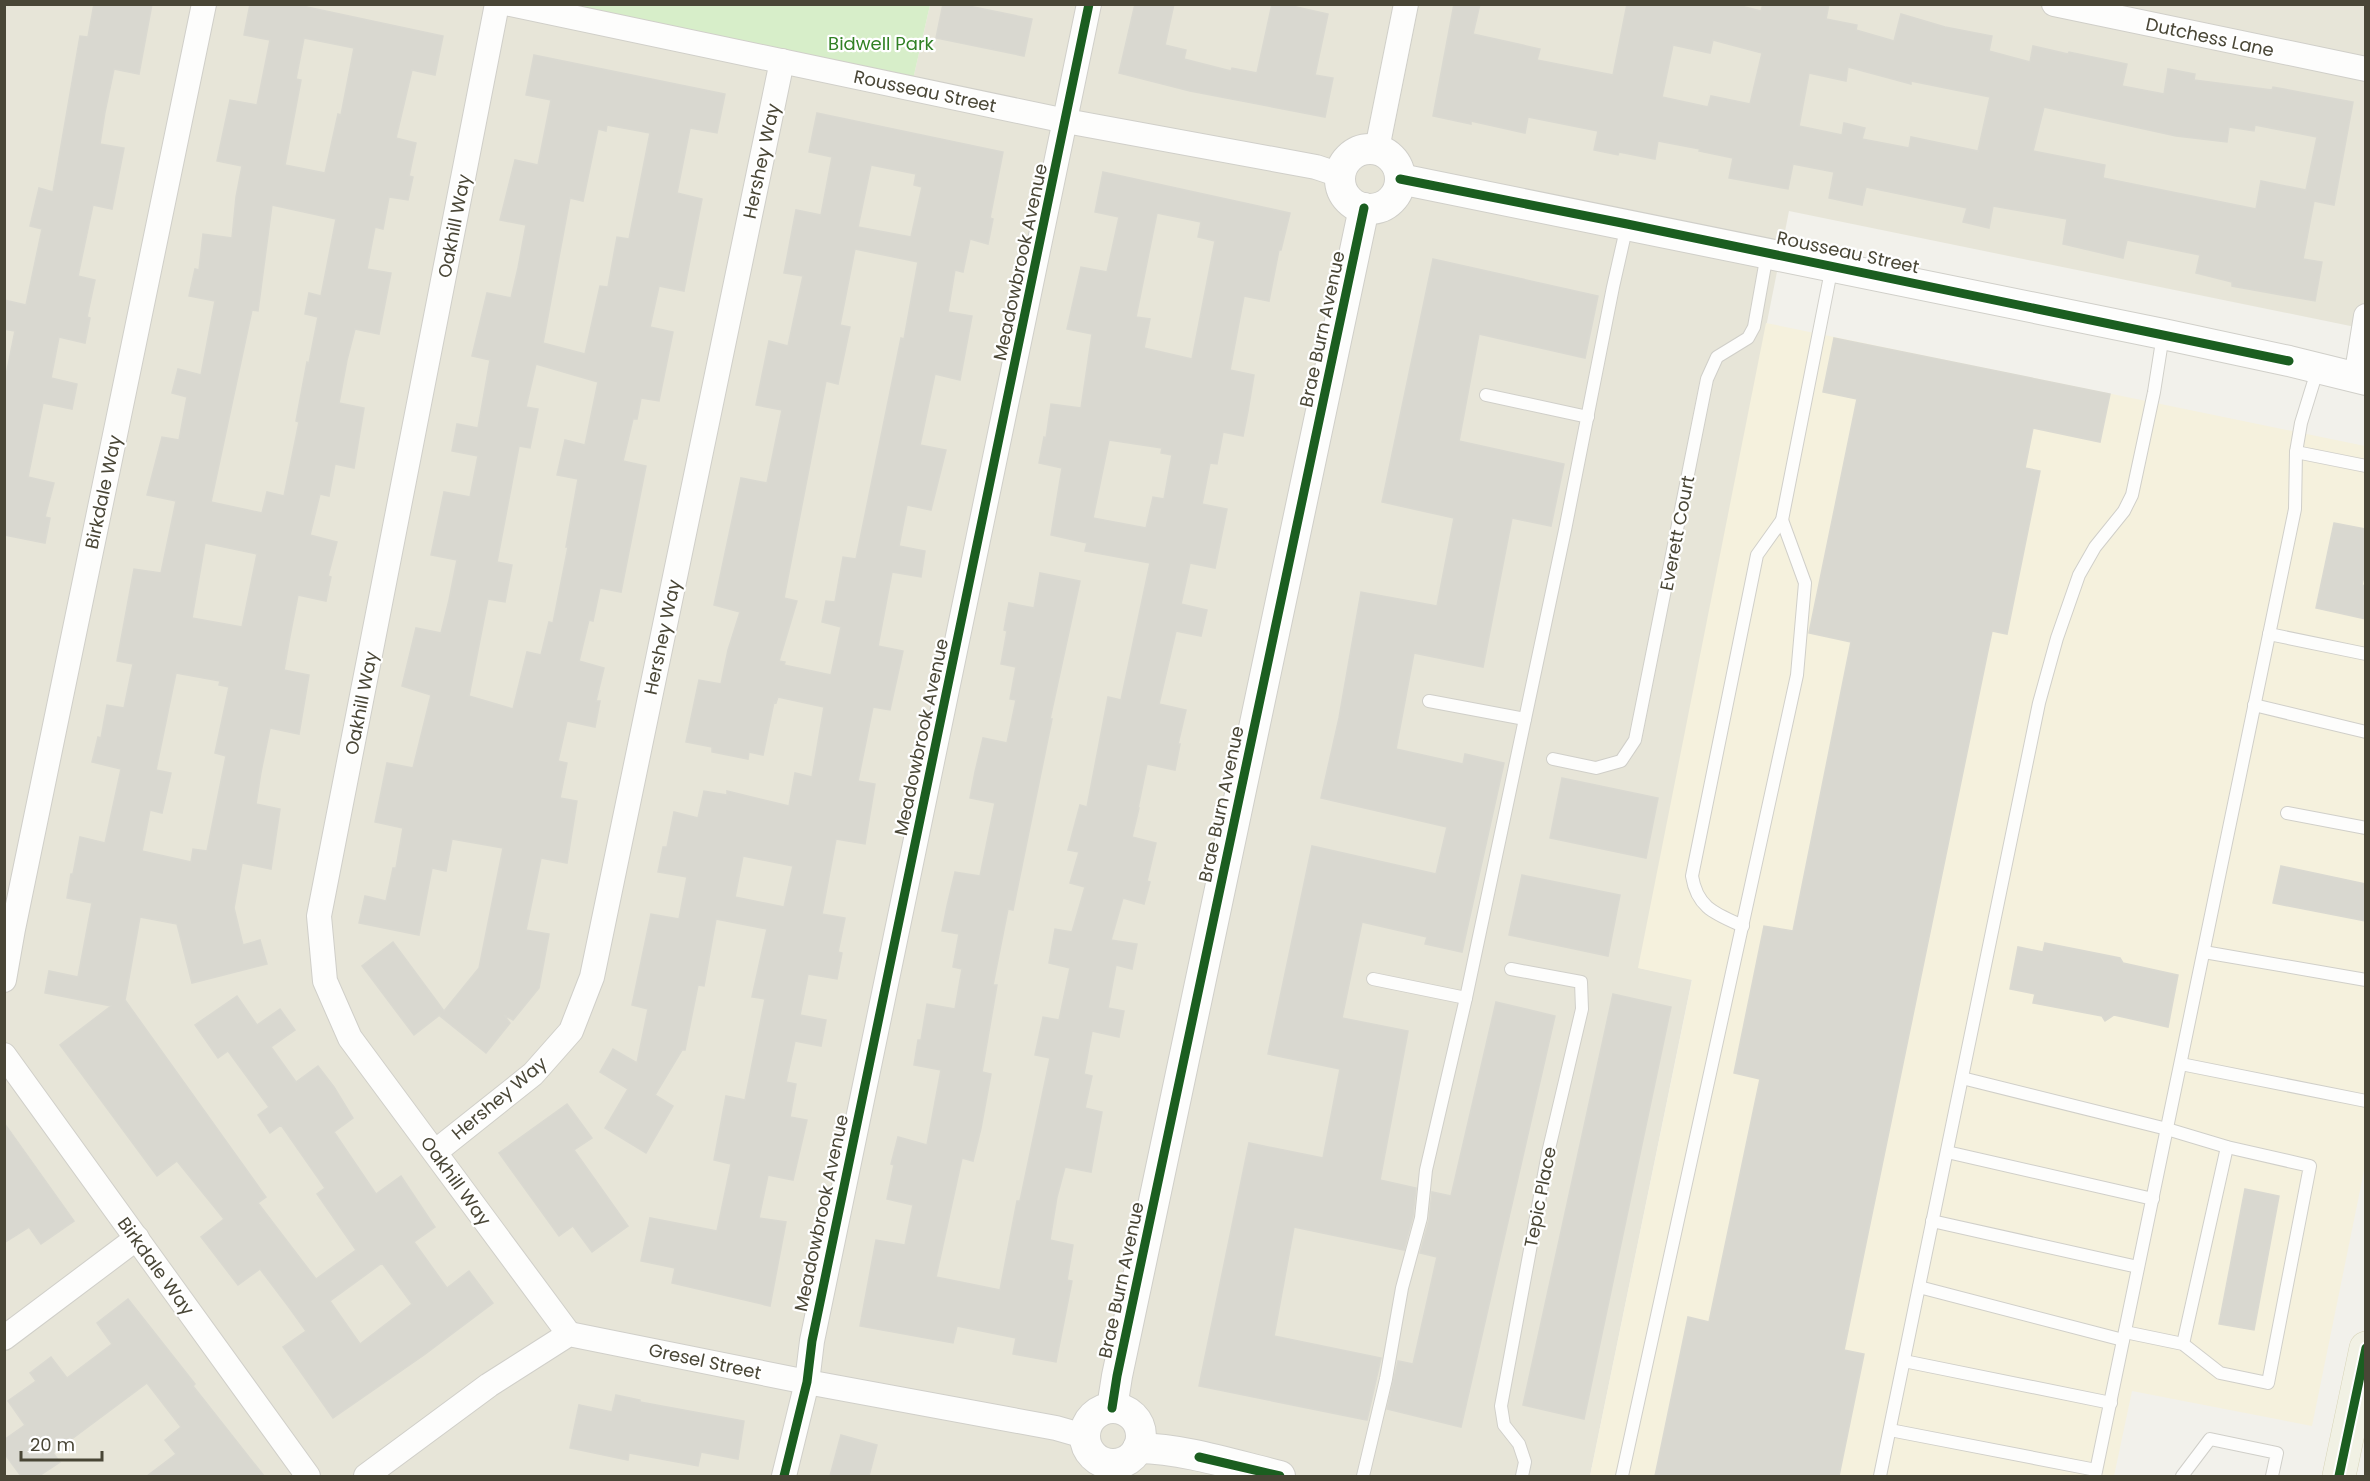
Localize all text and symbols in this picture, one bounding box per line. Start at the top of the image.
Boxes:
street label: Dutchess Lane [2144,11,2276,63]
park label: Bidwell Park [828,31,935,56]
street label: Rousseau Street [851,64,999,118]
street label: Hershey Way [737,101,785,221]
street label: Meadowbrook Avenue [987,161,1053,363]
street label: Oakhill Way [432,172,476,280]
street label: Rousseau Street [1774,225,1922,279]
street label: Brae Burn Avenue [1293,249,1351,409]
street label: Birkdale Way [79,433,127,551]
street label: Everett Court [1654,473,1700,593]
street label: Hershey Way [638,577,686,697]
street label: Meadowbrook Avenue [888,636,954,838]
street label: Oakhill Way [339,649,383,757]
street label: Brae Burn Avenue [1192,724,1250,884]
street label: Hershey Way [446,1051,552,1145]
street label: Meadowbrook Avenue [788,1112,854,1314]
street label: Oakhill Way [415,1131,497,1231]
street label: Tepic Place [1518,1144,1562,1250]
street label: Brae Burn Avenue [1092,1200,1150,1360]
street label: Birkdale Way [112,1212,200,1320]
street label: Gresel Street [646,1337,764,1385]
scale bar [21,1424,102,1462]
text: 20 m [30,1432,75,1457]

